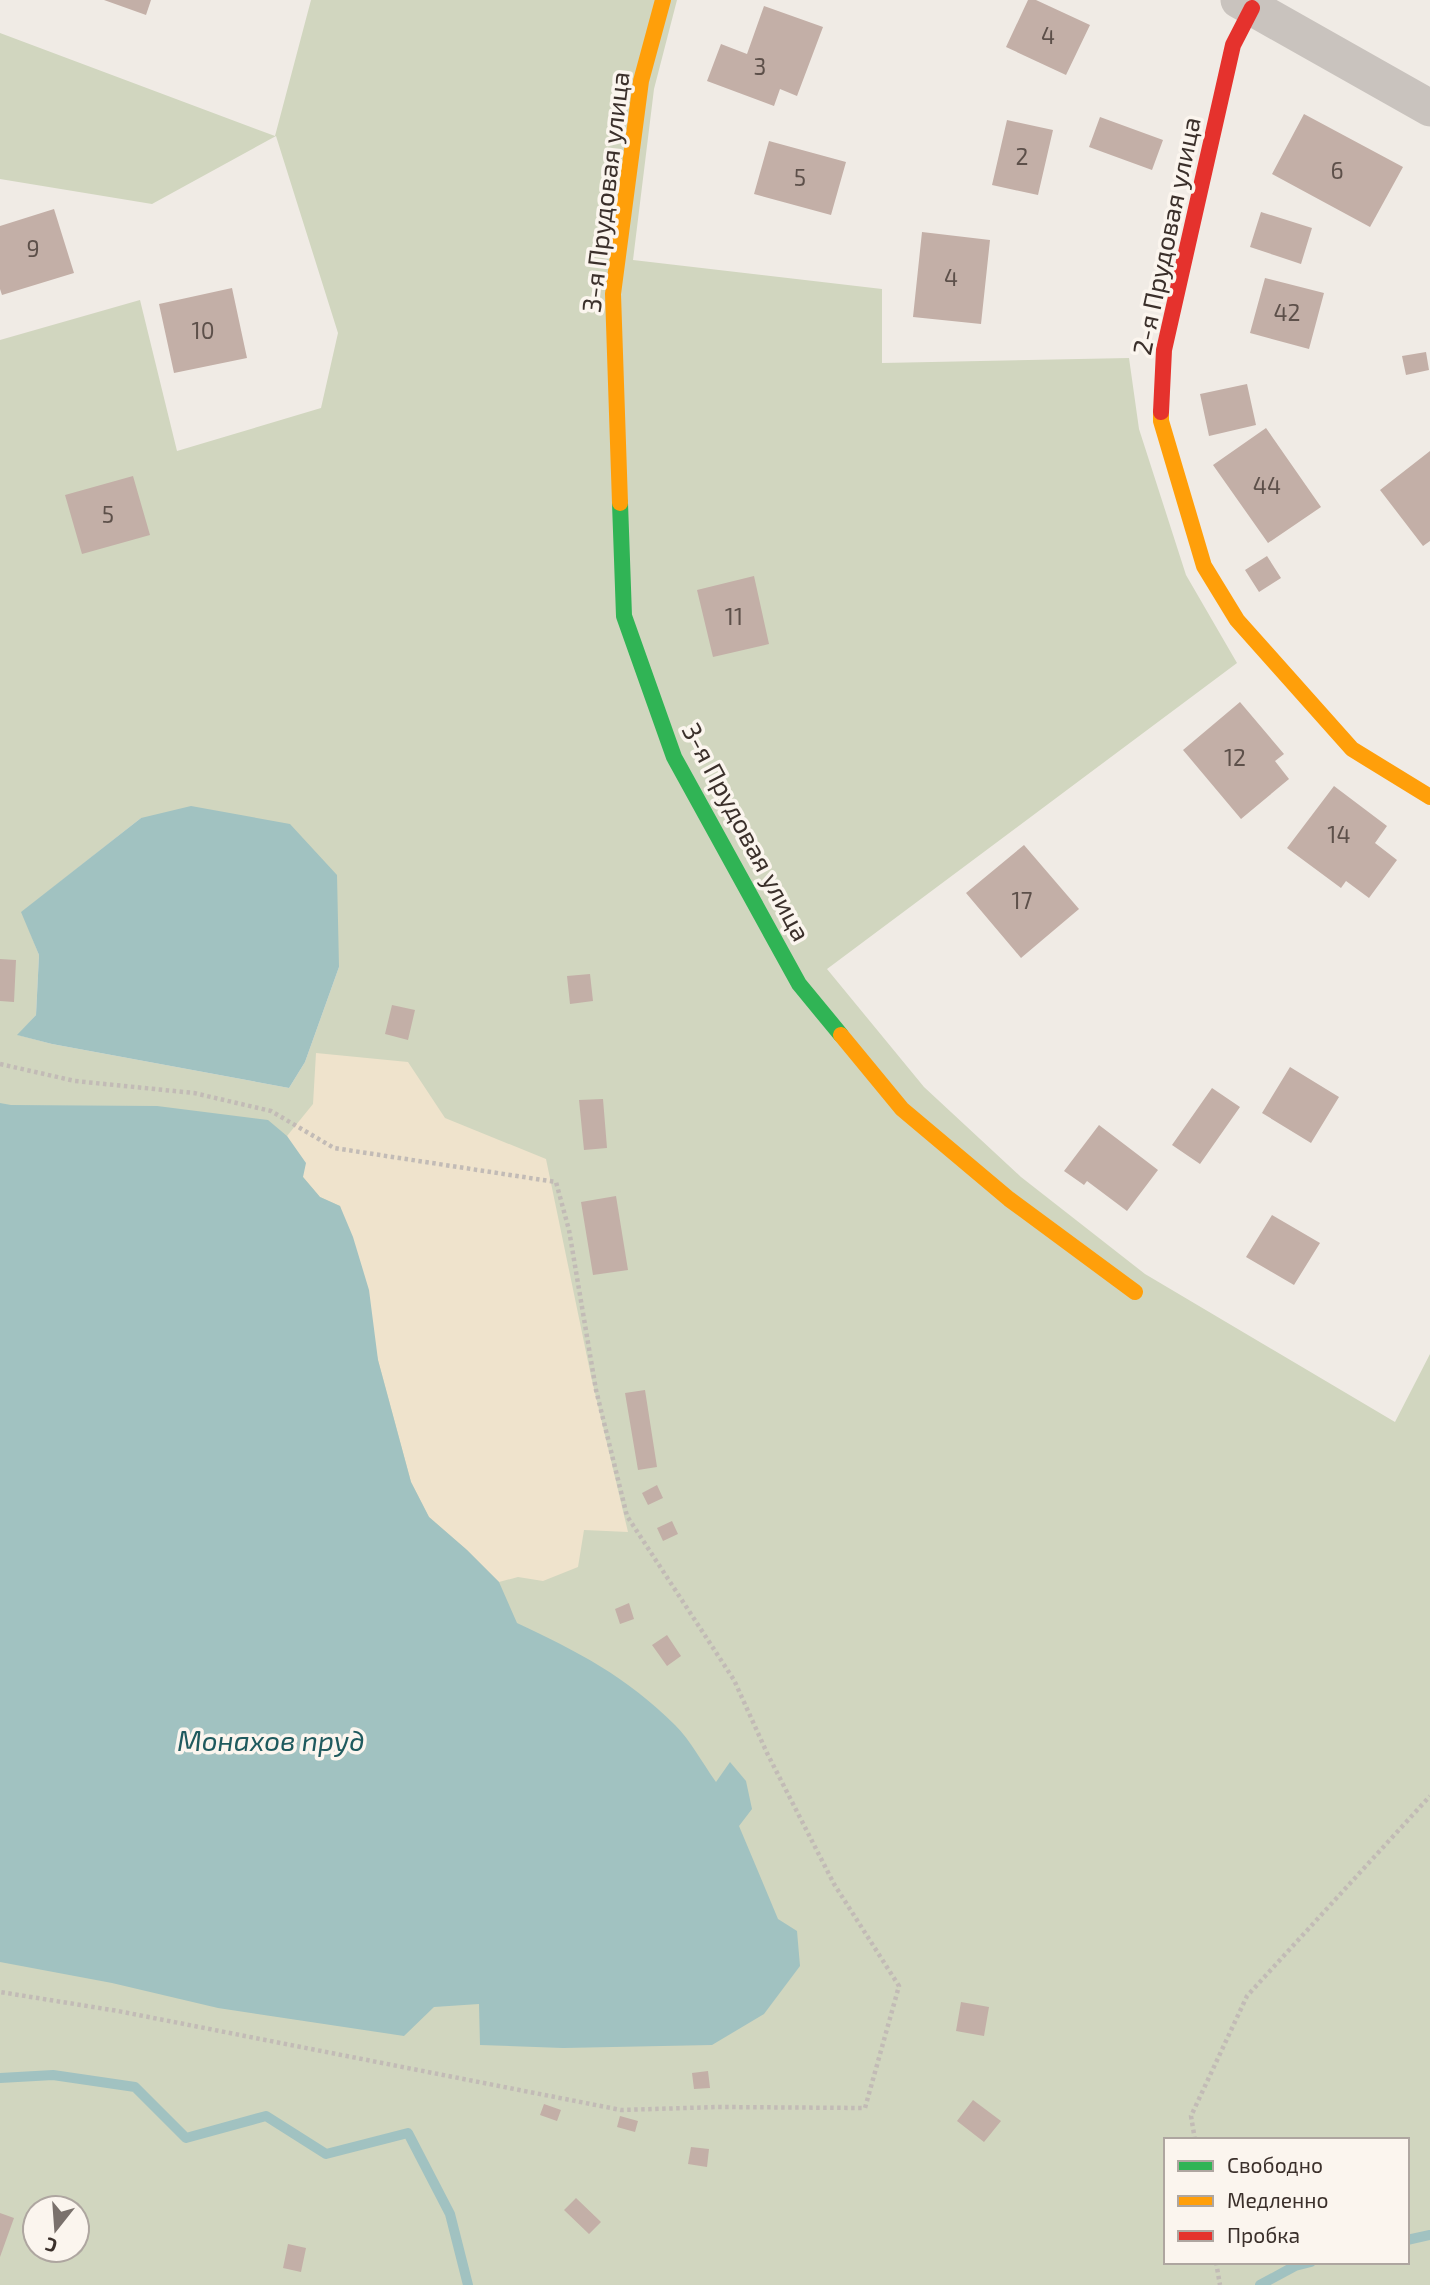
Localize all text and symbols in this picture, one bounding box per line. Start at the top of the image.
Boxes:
house number: 4 [1041,21,1055,49]
house number: 3 [754,52,766,80]
street label: 3-я Прудовая улица [574,70,636,314]
street label: 2-я Прудовая улица [1125,114,1207,358]
house number: 2 [1016,142,1028,170]
house number: 6 [1330,156,1344,184]
house number: 5 [794,163,806,191]
house number: 9 [26,234,40,262]
house number: 4 [944,263,958,291]
house number: 42 [1273,298,1301,326]
house number: 10 [191,316,215,344]
house number: 44 [1253,471,1281,499]
house number: 5 [102,500,114,528]
house number: 11 [725,602,743,630]
street label: 3-я Прудовая улица [676,717,818,946]
house number: 12 [1224,743,1246,771]
house number: 14 [1327,820,1351,848]
house number: 17 [1012,886,1033,914]
water label: Монахов пруд [177,1723,365,1757]
legend [1164,2138,1409,2264]
text: Свободно [1227,2152,1323,2177]
text: Медленно [1227,2187,1329,2212]
north arrow [21,2194,91,2264]
text: Пробка [1227,2222,1300,2247]
text: С [42,2233,60,2258]

